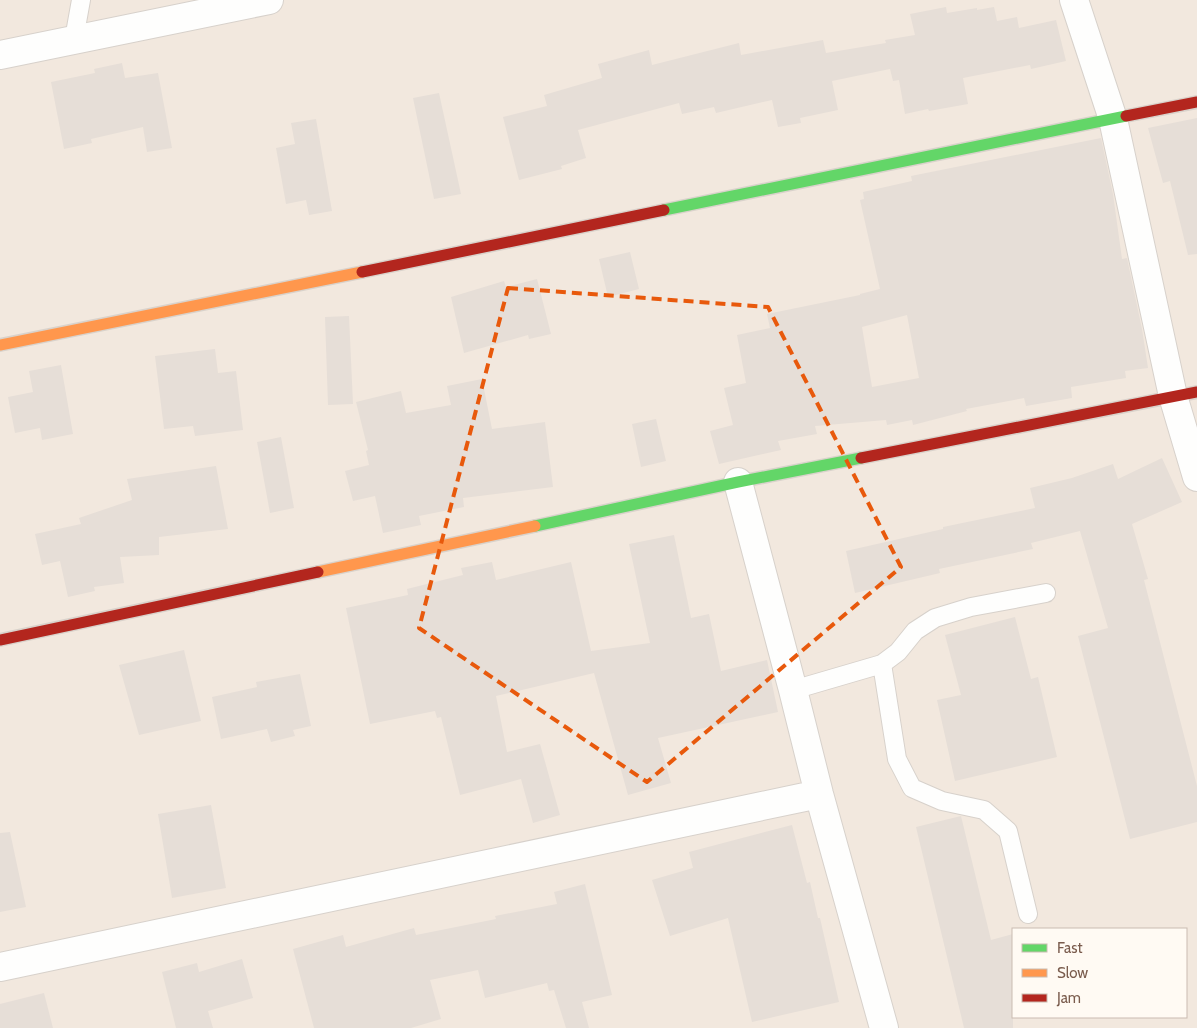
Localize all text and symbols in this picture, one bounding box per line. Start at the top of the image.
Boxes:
legend [1012,928,1187,1018]
text: Fast [1057,939,1082,957]
text: Slow [1057,964,1088,982]
text: Jam [1056,989,1081,1007]

